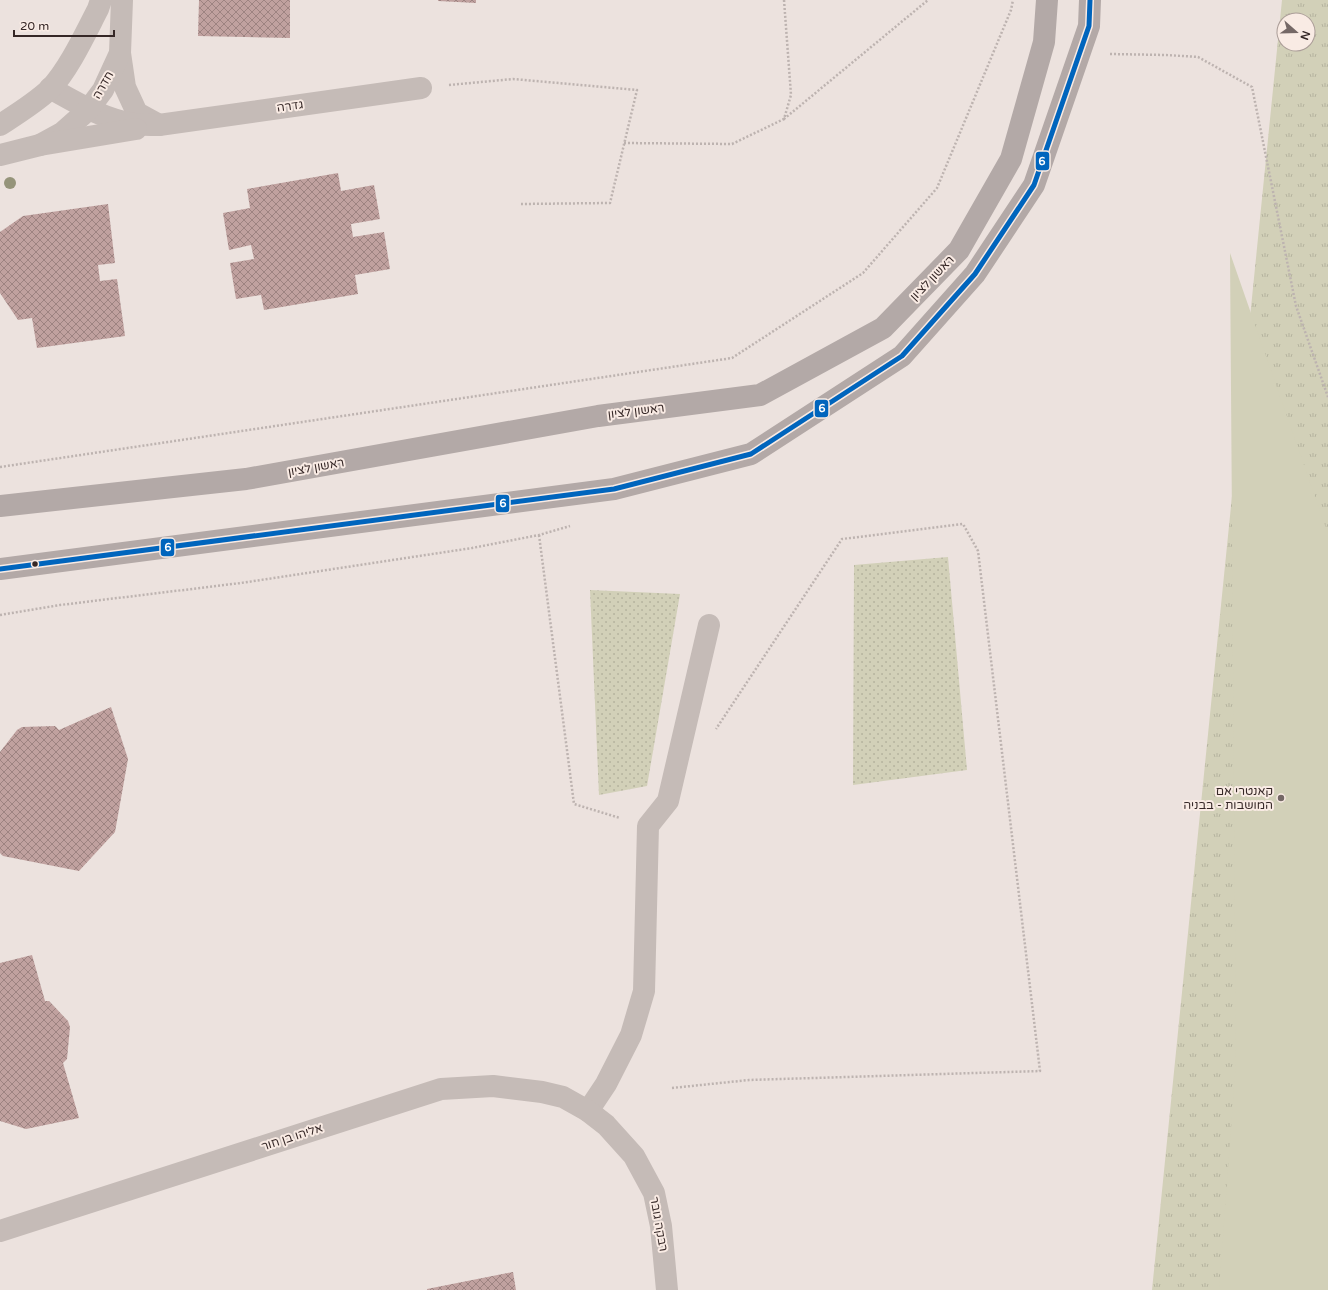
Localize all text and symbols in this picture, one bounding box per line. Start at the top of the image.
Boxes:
scale bar [14,12,114,38]
north arrow [1276,12,1316,52]
text: 20 m [20,19,49,33]
text: N [1297,29,1313,42]
street label: חדרה [89,69,117,101]
street label: גדרה [276,97,304,115]
line badge: 6 [1035,151,1050,171]
text: 6 [1039,155,1046,168]
street label: ראשון לציון [907,253,957,303]
line badge: 6 [814,399,829,418]
street label: ראשון לציון [607,401,665,421]
text: 6 [819,402,826,415]
street label: ראשון לציון [287,455,345,479]
line badge: 6 [495,494,510,513]
text: 6 [500,497,507,510]
line badge: 6 [160,538,175,557]
text: 6 [165,541,172,554]
unlabelled marker [30,559,40,569]
place label: קאנטרי אם המושבות - בבניה [1183,784,1273,812]
marker: קאנטרי אם המושבות - בבניה [1276,793,1286,803]
street label: אליהו בן חור [260,1120,325,1154]
street label: רבקה גובר [647,1196,671,1252]

